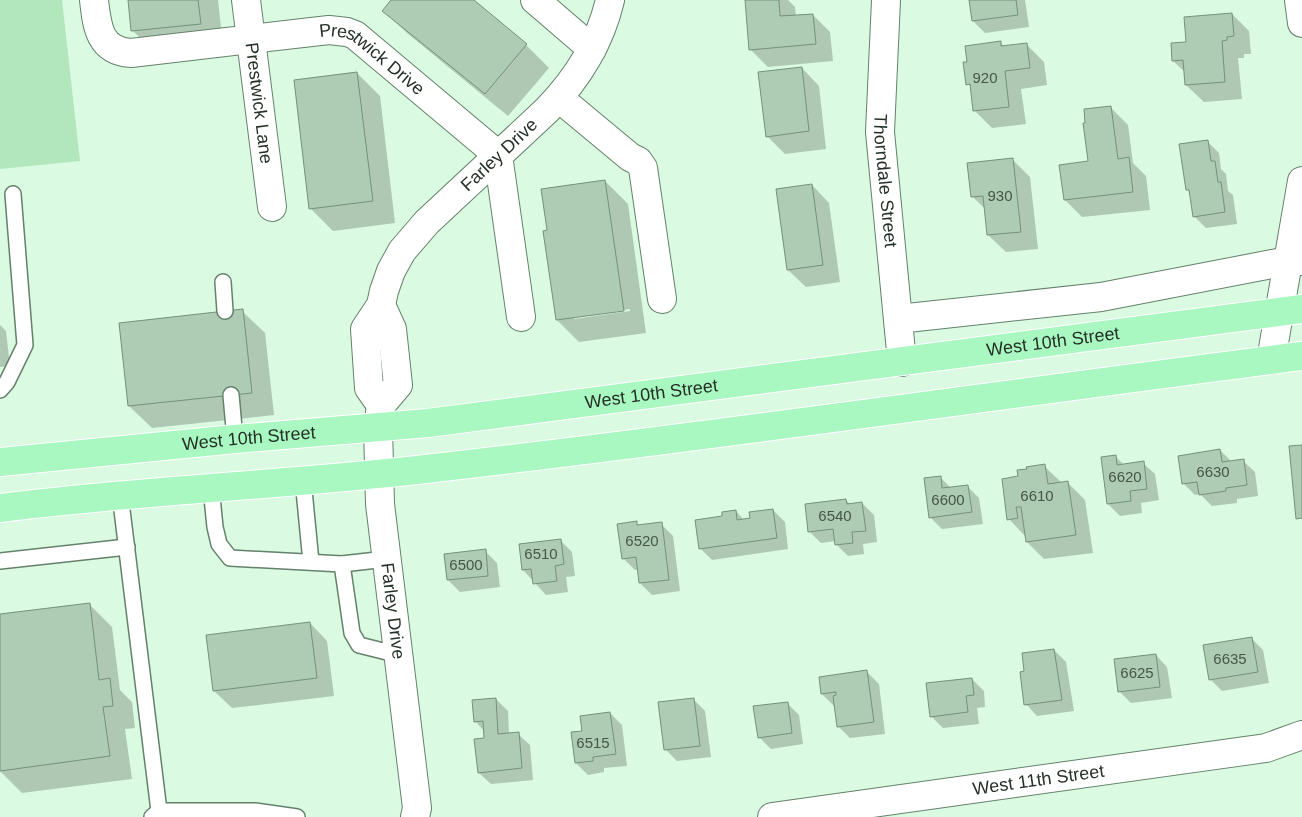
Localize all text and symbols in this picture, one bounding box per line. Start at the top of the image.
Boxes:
street label: Prestwick Drive [318,20,429,99]
street label: Prestwick Lane [241,41,276,165]
house number: 920 [972,69,998,86]
street label: Thorndale Street [870,113,901,248]
street label: Farley Drive [457,114,541,195]
house number: 930 [987,187,1013,204]
street label: West 10th Street [985,323,1121,360]
street label: West 10th Street [584,375,719,412]
street label: West 10th Street [181,422,316,454]
house number: 6630 [1196,463,1230,480]
house number: 6620 [1108,468,1142,485]
house number: 6610 [1020,487,1054,504]
house number: 6600 [931,491,965,508]
house number: 6540 [818,507,852,524]
house number: 6520 [625,532,659,549]
house number: 6510 [524,545,558,562]
house number: 6500 [449,556,483,573]
street label: Farley Drive [377,562,409,660]
house number: 6635 [1213,650,1247,667]
house number: 6625 [1120,664,1154,681]
house number: 6515 [576,734,610,751]
street label: West 11th Street [971,761,1105,799]

